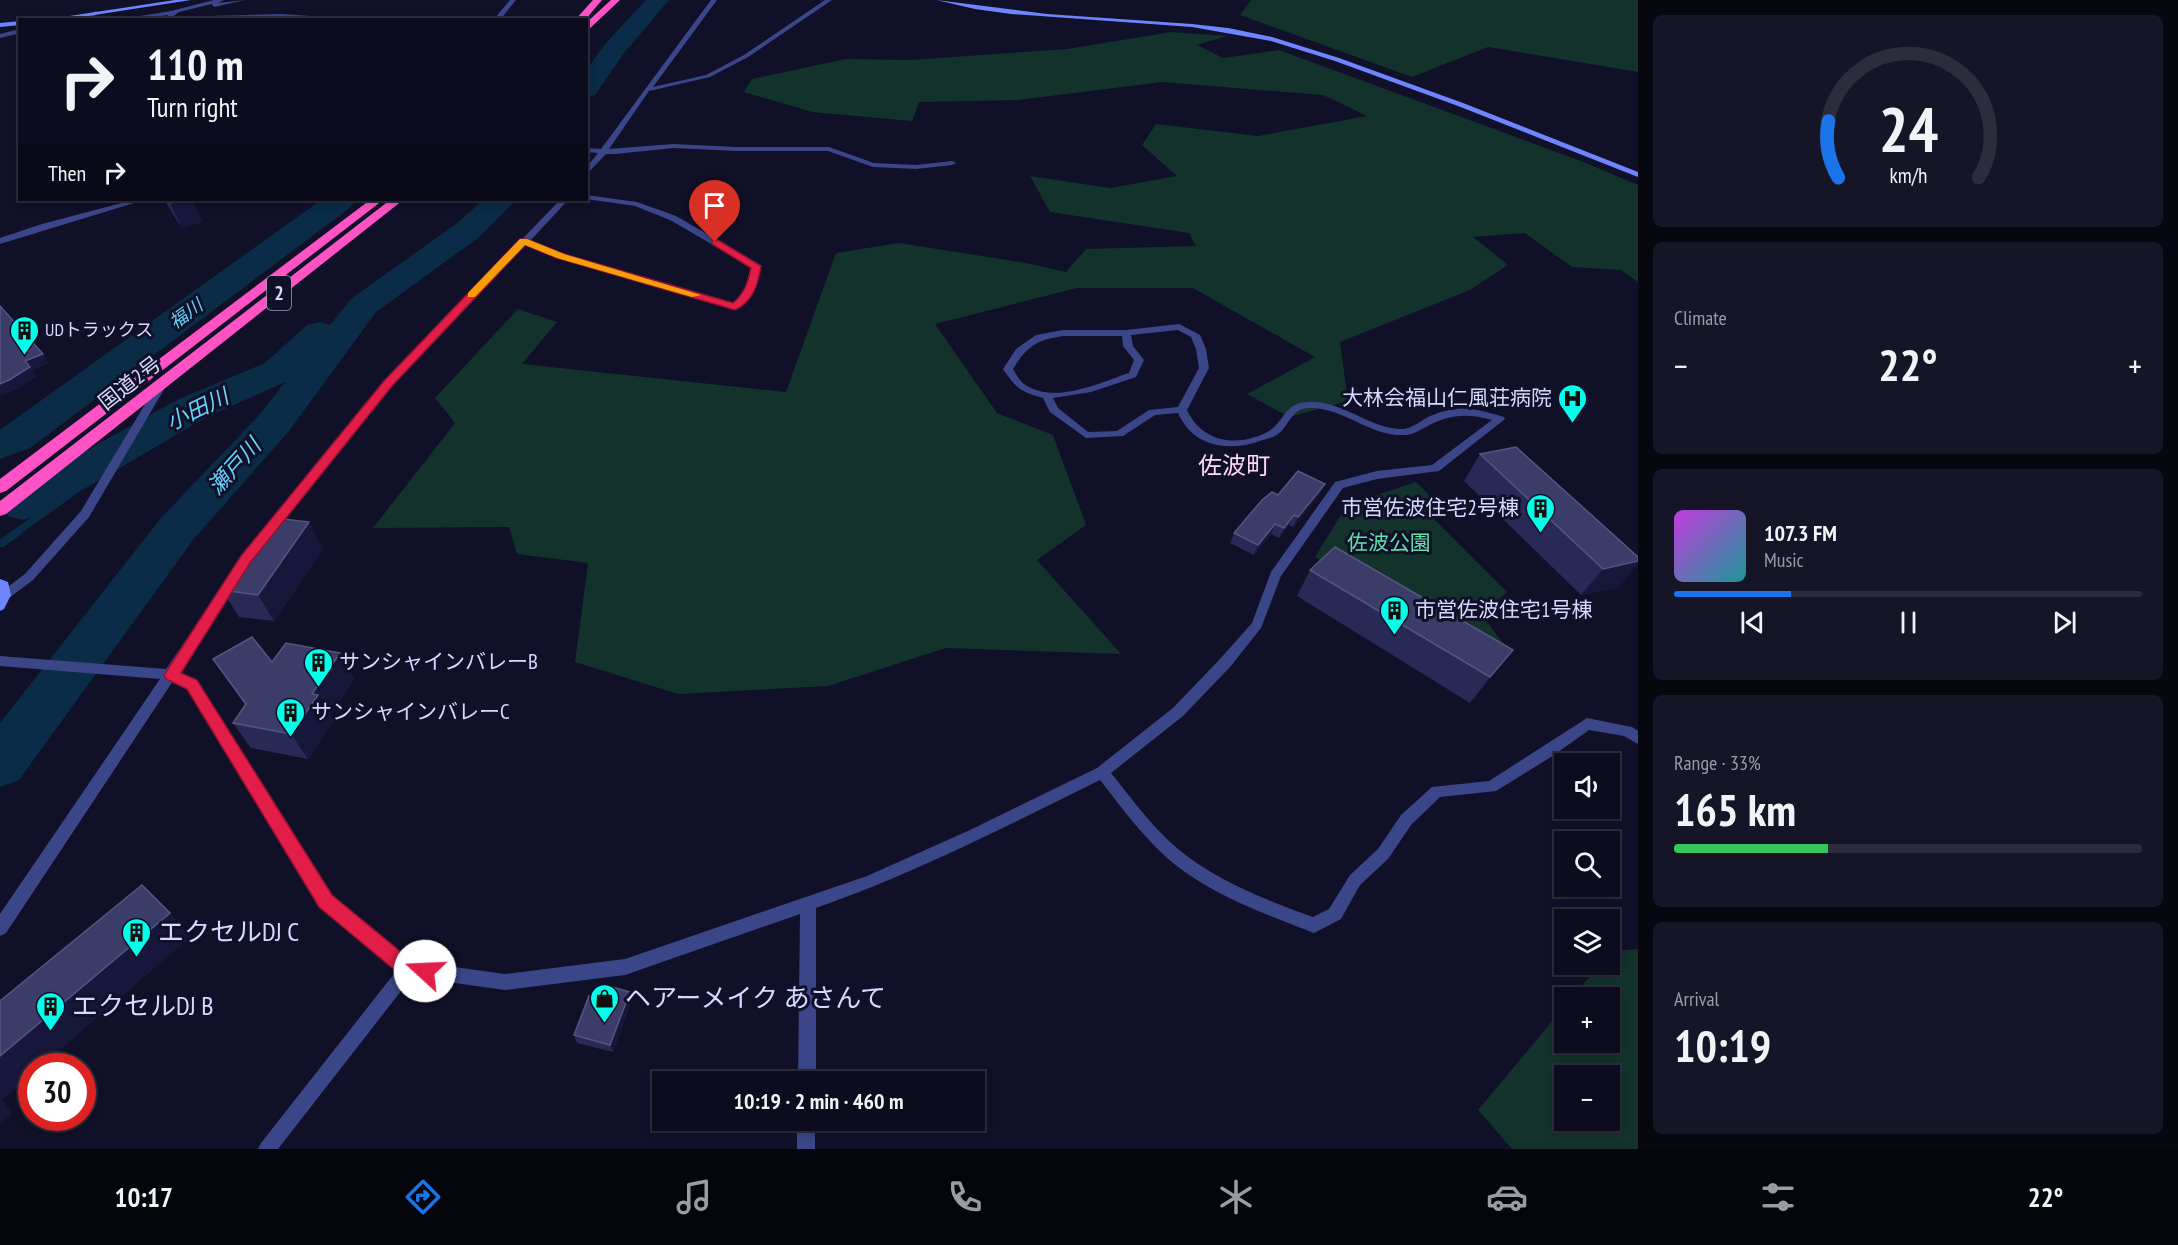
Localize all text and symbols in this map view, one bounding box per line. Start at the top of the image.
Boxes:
text: 110 m [147,37,244,92]
icon: right [48,42,126,120]
text: 24 [1878,88,1938,169]
text: Turn right [147,90,238,124]
icon: right [98,156,131,189]
text: Then [48,159,86,187]
text: km/h [1889,161,1927,189]
pin [689,180,740,242]
icon: arrive [698,189,731,222]
road number: 2 [267,276,291,310]
water label: 福川 [164,293,209,333]
text: Climate [1674,305,1727,331]
building icon: UDトラックス [8,314,40,356]
place label: UDトラックス [45,318,153,341]
text: 22° [1878,335,1938,393]
text: − [1674,344,1688,387]
text: + [2128,344,2142,387]
street label: 国道2号 [93,350,167,416]
water label: 小田川 [161,381,235,436]
hospital icon: 大林会福山仁風荘病院 [1557,382,1589,424]
place label: 大林会福山仁風荘病院 [1342,384,1552,411]
water label: 瀬戸川 [202,431,268,500]
district label: 佐波町 [1198,450,1270,481]
building icon: 市営佐波住宅2号棟 [1524,492,1556,534]
place label: 市営佐波住宅2号棟 [1342,494,1519,521]
text: 107.3 FM [1764,519,1837,547]
park label: 佐波公園 [1347,529,1431,556]
text: Music [1764,547,1804,573]
building icon: 市営佐波住宅1号棟 [1378,594,1410,636]
place label: 市営佐波住宅1号棟 [1415,596,1592,623]
icon: previous [1736,606,1769,639]
icon: pause [1892,606,1925,639]
icon: next [2048,606,2081,639]
building icon: サンシャインバレーB [302,646,334,688]
place label: サンシャインバレーB [339,648,538,675]
building icon: サンシャインバレーC [274,696,306,738]
place label: サンシャインバレーC [311,698,510,725]
text: Range · 33% [1674,750,1761,776]
map controls [1554,753,1620,1131]
button: sound [1554,753,1620,819]
text: 165 km [1674,780,1796,838]
button: search [1554,831,1620,897]
button: layers [1554,909,1620,975]
place label: エクセルDJ C [158,915,299,948]
building icon: エクセルDJ C [121,916,153,958]
position arrow [393,939,457,1003]
place label: ヘアーメイク あさんて [625,981,886,1014]
shop icon: ヘアーメイク あさんて [588,982,620,1024]
text: Arrival [1674,986,1719,1012]
button: + [1554,987,1620,1053]
place label: エクセルDJ B [72,989,214,1022]
building icon: エクセルDJ B [35,990,67,1032]
text: 10:19 [1674,1016,1771,1074]
speed limit sign: 30 [18,1053,96,1131]
button: − [1554,1065,1620,1131]
text: 10:19 · 2 min · 460 m [733,1087,904,1115]
icon: directions [402,1176,444,1218]
icon: music [673,1176,715,1218]
icon: phone [944,1176,986,1218]
icon: climate [1215,1176,1257,1218]
icon: car [1486,1176,1528,1218]
icon: filters [1757,1176,1799,1218]
text: 10:17 [114,1180,173,1214]
text: 22° [2028,1180,2063,1214]

